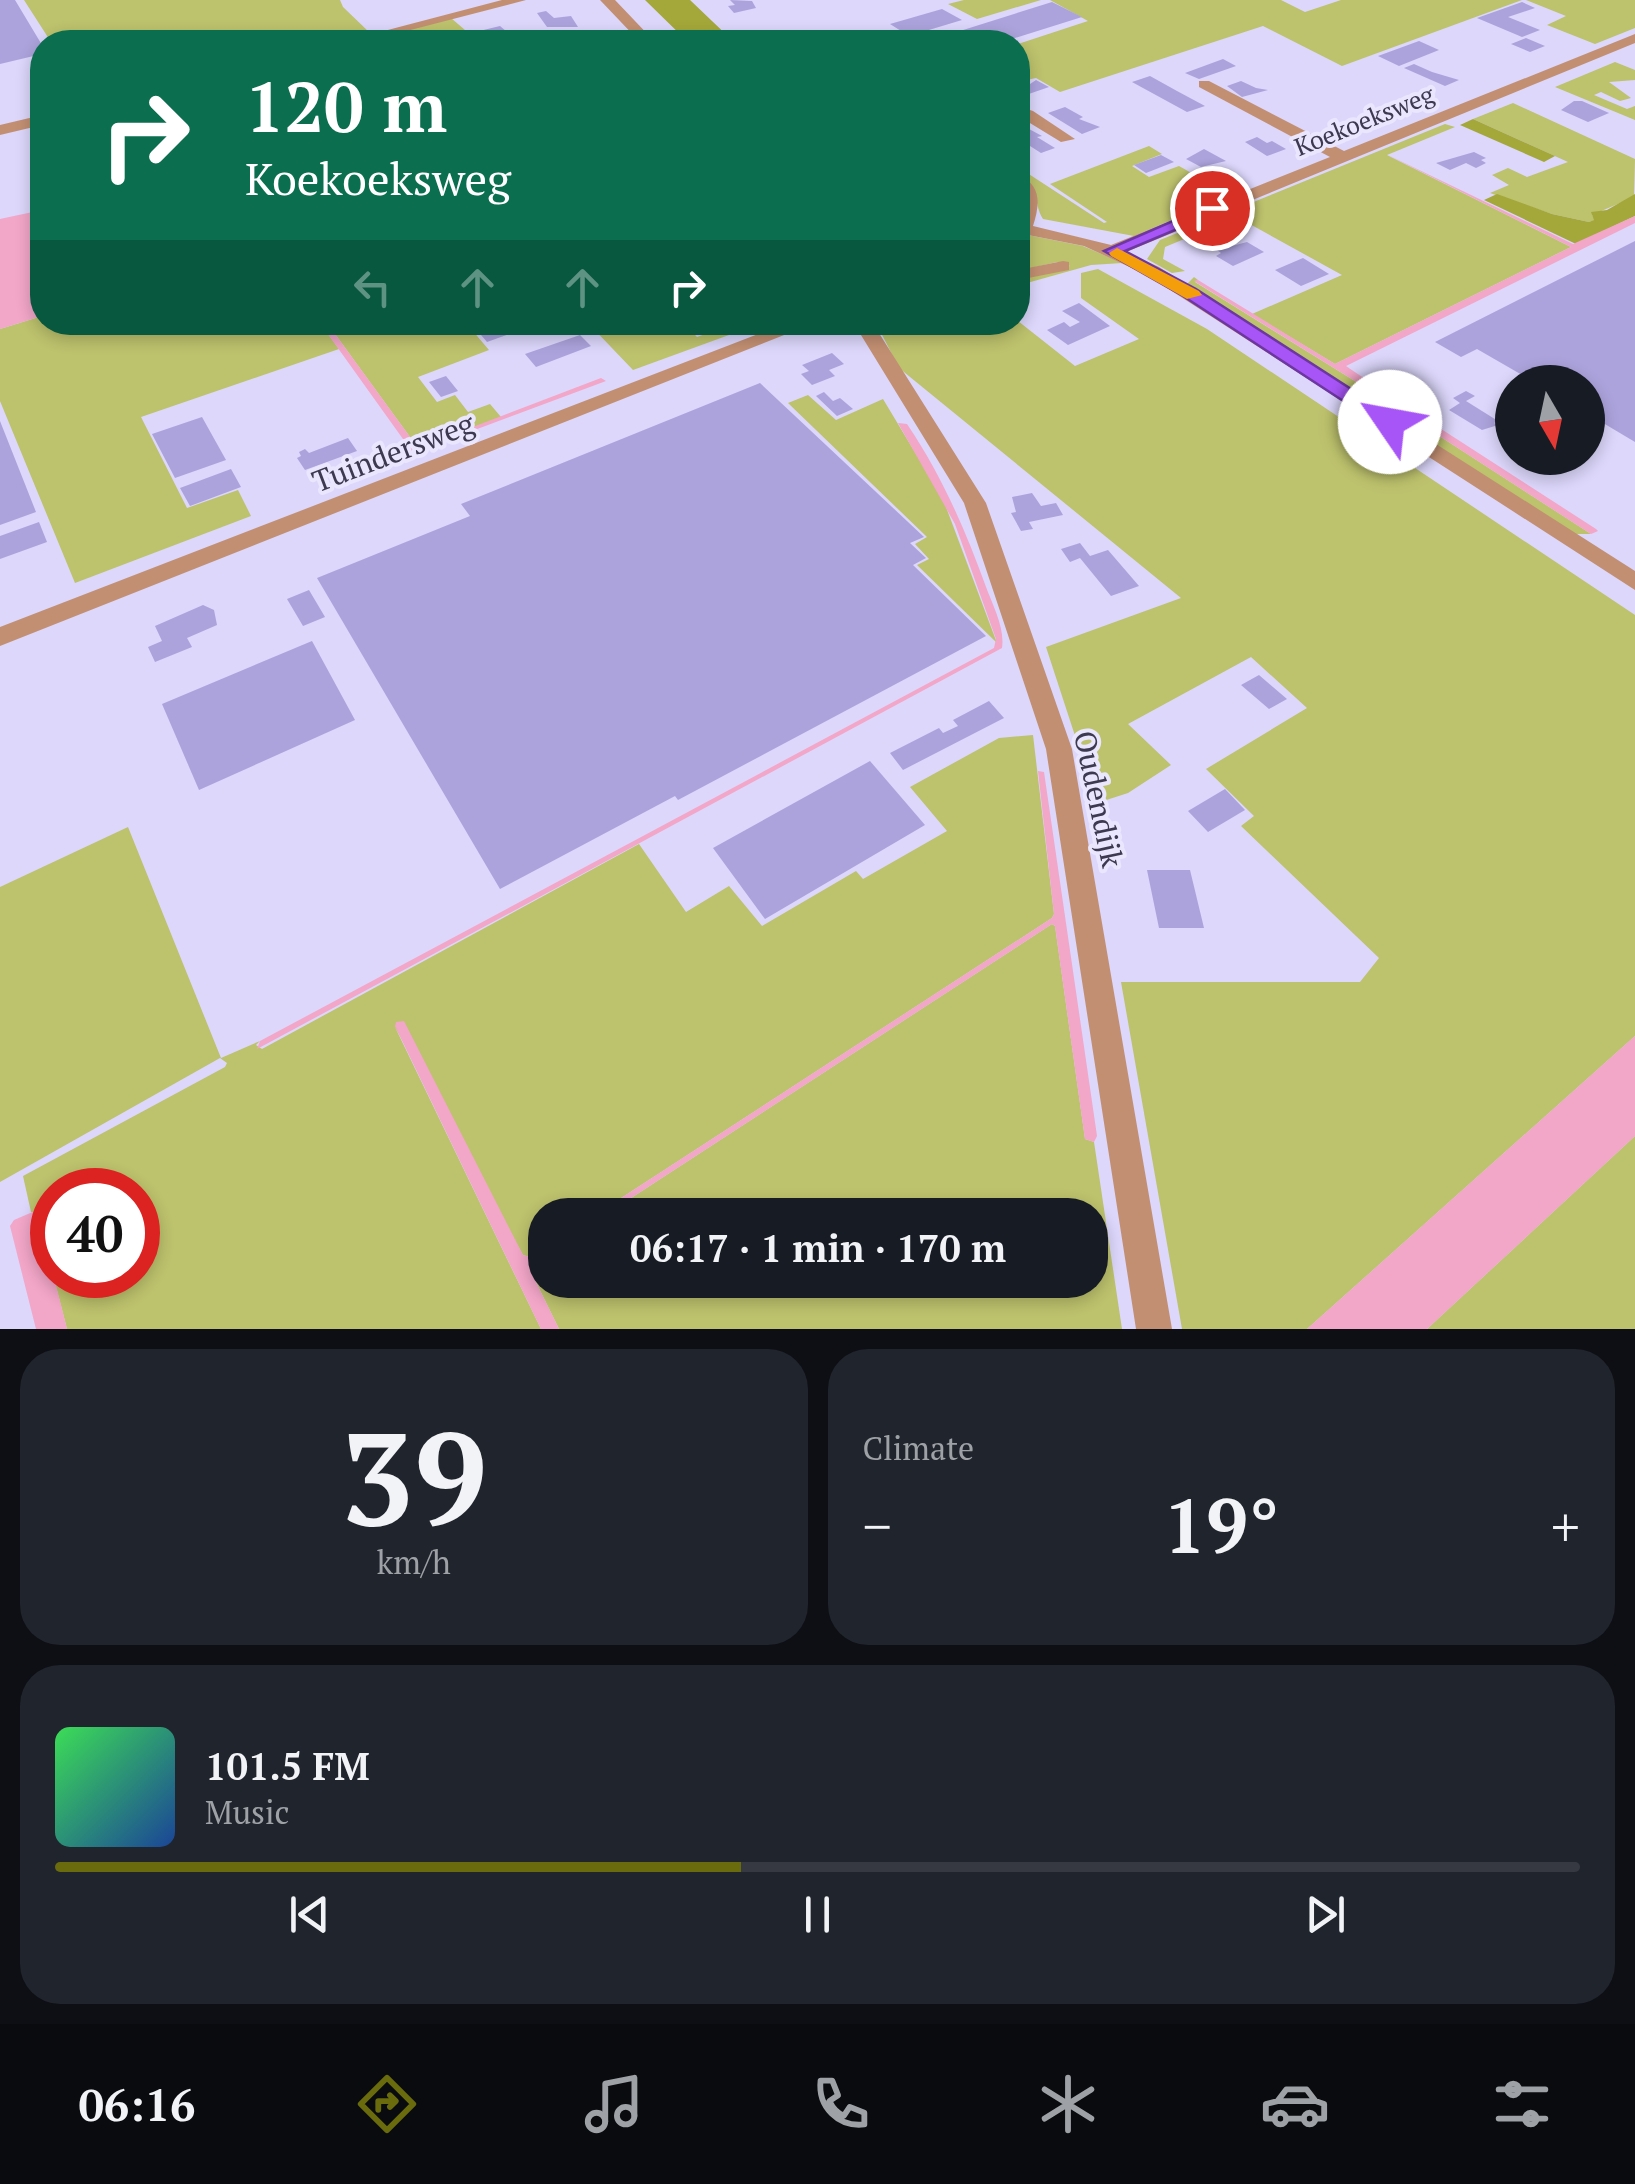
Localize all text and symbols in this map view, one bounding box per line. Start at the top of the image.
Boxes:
text: 120 m [245,59,447,152]
icon: right [80,70,210,200]
street label: Koekoeksweg [1289,77,1439,163]
text: Koekoeksweg [245,148,511,208]
pin [1170,166,1255,251]
icon: arrive [1185,181,1240,236]
icon: left [345,260,400,315]
icon: ahead [450,260,505,315]
icon: ahead [555,260,610,315]
icon: right [660,260,715,315]
north arrow [1495,365,1605,475]
map controls [1495,365,1605,475]
position arrow [1338,370,1442,474]
street label: Tuindersweg [306,402,481,501]
street label: Oudendijk [1065,727,1133,872]
speed limit sign: 40 [30,1168,160,1298]
text: 06:17 · 1 min · 170 m [630,1223,1006,1273]
text: 39 [340,1390,487,1562]
text: Climate [863,1427,974,1469]
text: 19° [1163,1475,1279,1574]
text: − [863,1489,892,1562]
text: + [1551,1489,1580,1562]
text: km/h [377,1541,451,1583]
text: 101.5 FM [205,1741,370,1791]
text: Music [205,1791,290,1833]
icon: previous [282,1887,337,1942]
icon: pause [790,1887,845,1942]
icon: next [1298,1887,1353,1942]
icon: directions [352,2069,422,2139]
icon: music [579,2069,649,2139]
icon: phone [806,2069,876,2139]
icon: climate [1033,2069,1103,2139]
icon: car [1260,2069,1330,2139]
icon: filters [1487,2069,1557,2139]
text: 06:16 [78,2074,196,2134]

